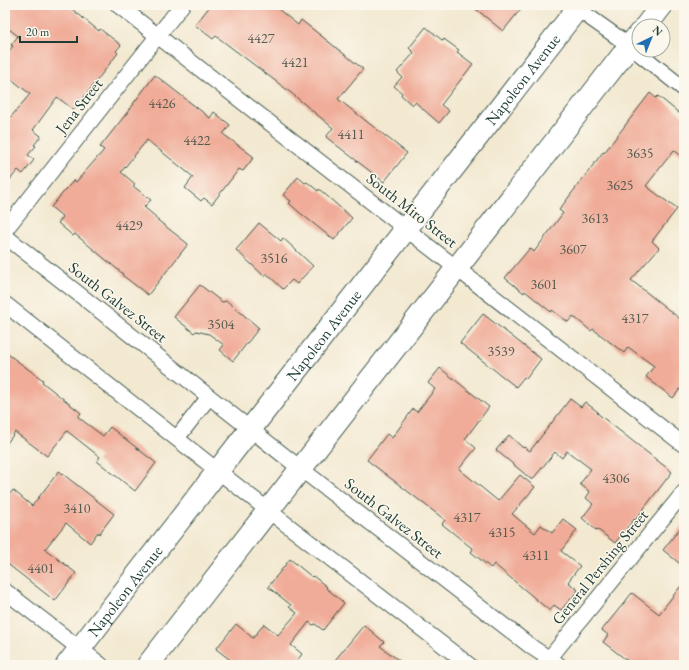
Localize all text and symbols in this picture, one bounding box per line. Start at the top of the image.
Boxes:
scale bar [20,18,77,44]
north arrow [631,18,671,58]
text: N [650,23,666,39]
text: 20 m [26,24,50,40]
house number: 4427 [248,29,275,47]
street label: Napoleon Avenue [480,29,565,129]
house number: 4421 [282,53,308,71]
street label: Jena Street [50,74,107,140]
house number: 4426 [149,94,176,112]
house number: 4411 [338,125,364,143]
house number: 4422 [184,131,211,149]
house number: 3635 [627,144,653,162]
street label: South Miro Street [362,168,462,252]
house number: 3625 [607,176,633,194]
house number: 3613 [582,209,609,227]
house number: 4429 [116,216,143,234]
house number: 3607 [560,240,587,258]
house number: 3516 [261,249,288,267]
street label: South Galvez Street [64,257,172,347]
house number: 3601 [531,275,557,293]
street label: Napoleon Avenue [281,285,366,385]
house number: 4317 [622,309,649,327]
house number: 3504 [208,315,235,333]
house number: 3539 [488,342,515,360]
house number: 4306 [603,469,630,487]
street label: South Galvez Street [340,473,448,563]
house number: 3410 [64,499,91,517]
street label: General Pershing Street [547,505,653,629]
house number: 4317 [454,508,481,526]
house number: 4315 [489,523,515,541]
street label: Napoleon Avenue [82,541,167,641]
house number: 4311 [523,546,549,564]
house number: 4401 [28,559,54,577]

